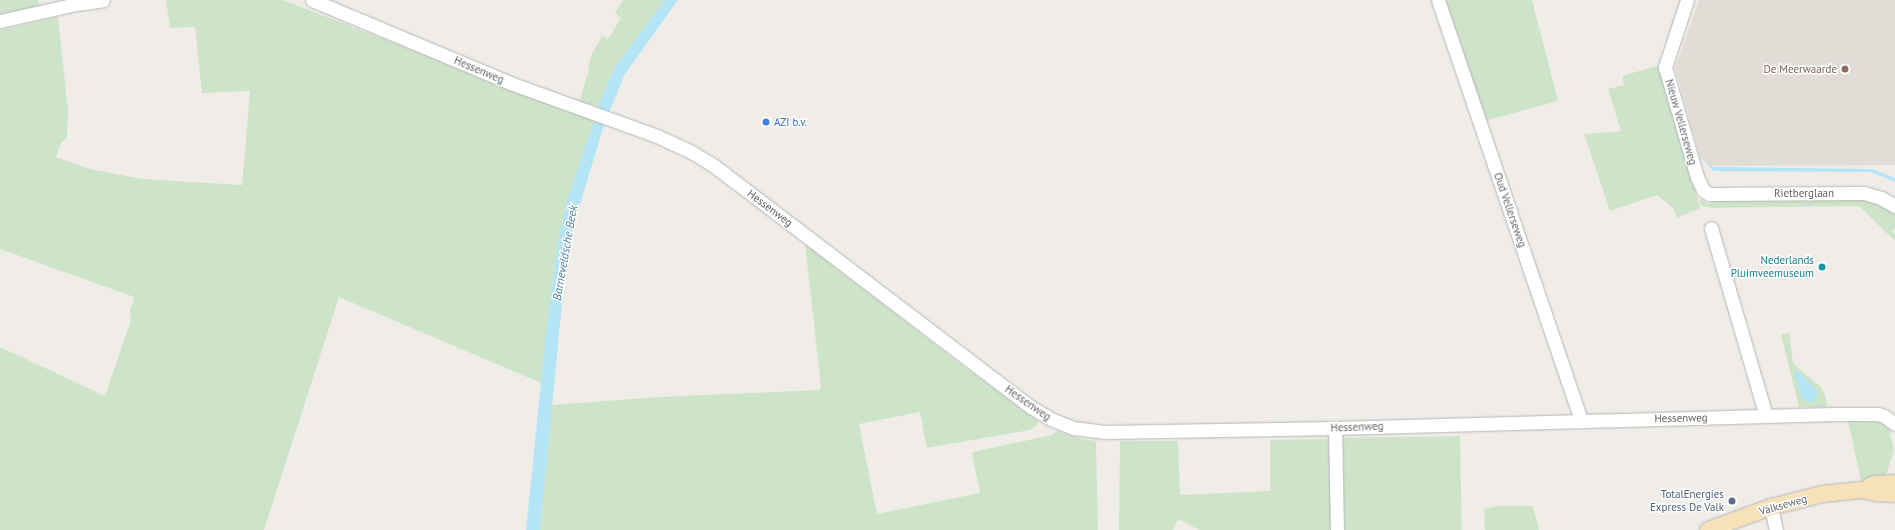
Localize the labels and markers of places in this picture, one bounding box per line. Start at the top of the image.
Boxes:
place label: De Meerwaarde [1764,62,1837,76]
marker: De Meerwaarde [1840,64,1850,74]
place label: AZI b.v. [774,115,807,129]
marker: AZI b.v. [761,117,771,127]
place label: Nederlands Pluimveemuseum [1731,254,1814,280]
marker: Nederlands Pluimveemuseum [1817,262,1827,272]
place label: TotalEnergies Express De Valk [1650,488,1724,514]
marker: TotalEnergies Express De Valk [1727,496,1737,506]

